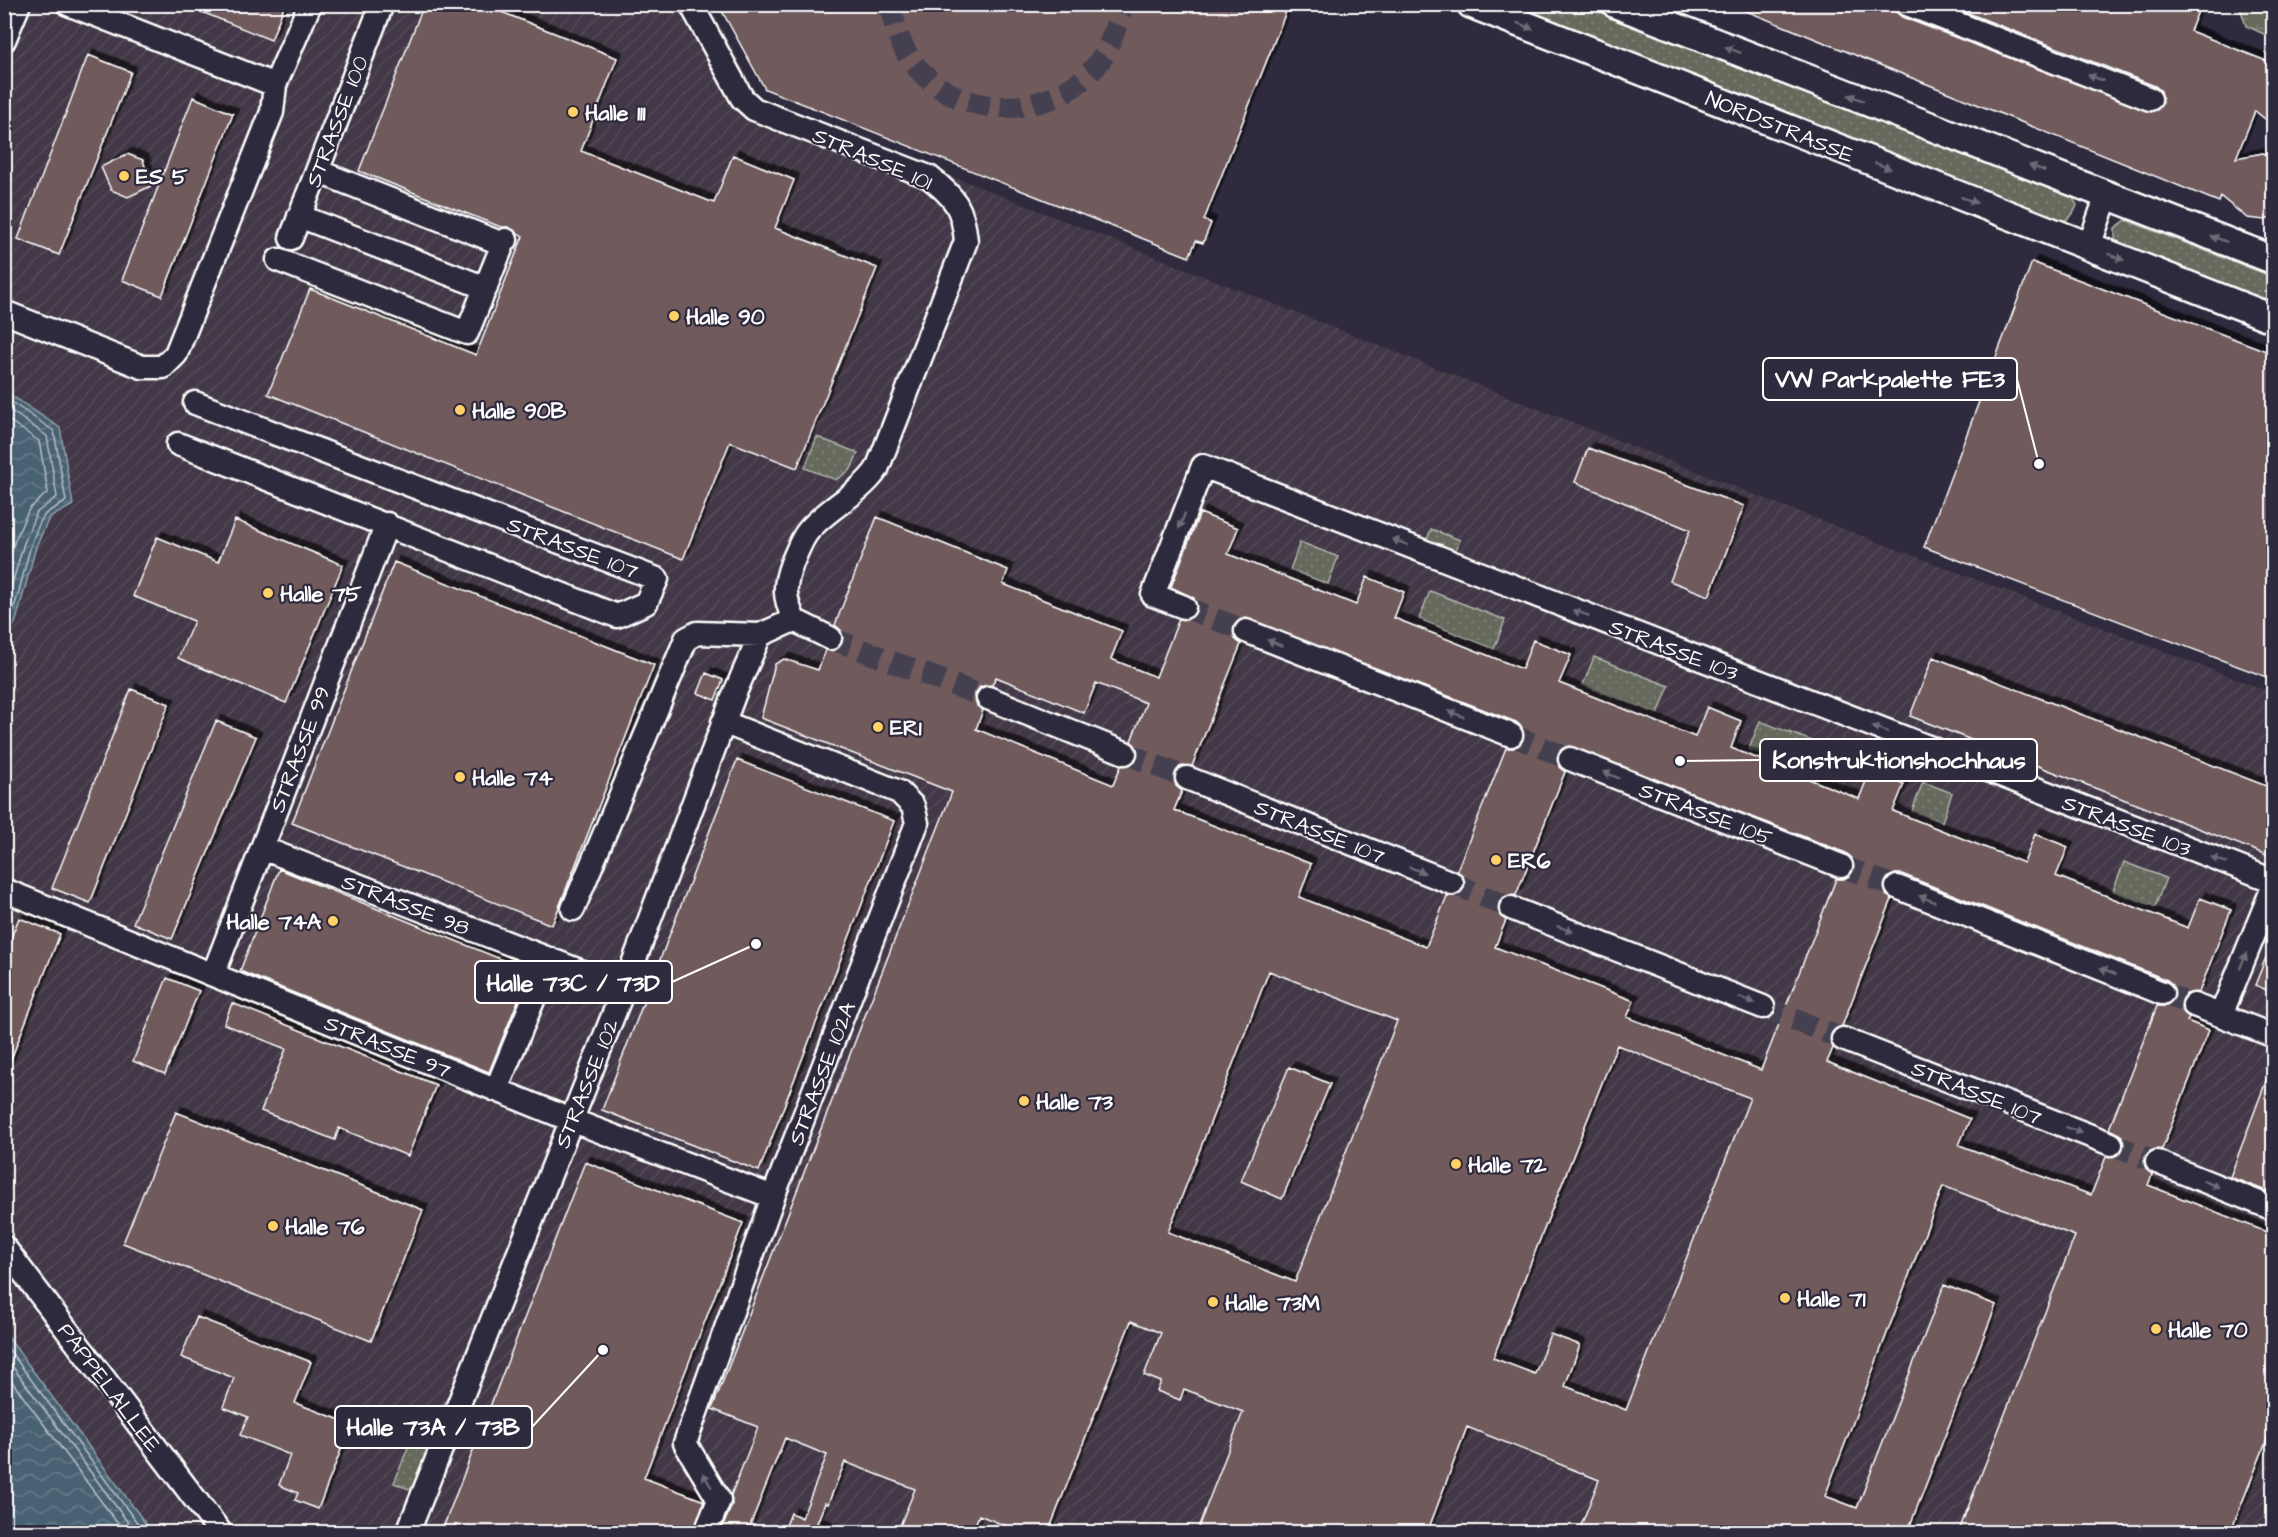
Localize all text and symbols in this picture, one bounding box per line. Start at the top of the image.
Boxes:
one-way arrow [1516,22,1534,31]
one-way arrow [1724,45,1742,54]
street label: STRASSE 100 [298,51,377,192]
one-way arrow [2087,72,2105,82]
street label: NORDSTRASSE [1701,84,1858,171]
one-way arrow [1846,93,1864,103]
place label: Halle 111 [585,98,646,129]
marker: Halle 111 [566,105,580,119]
street label: STRASSE 101 [808,120,937,199]
one-way arrow [1874,161,1892,171]
place label: ES 5 [136,162,188,193]
one-way arrow [2028,163,2046,173]
marker: ES 5 [117,169,131,183]
one-way arrow [1960,195,1978,205]
one-way arrow [2210,234,2228,243]
one-way arrow [2107,252,2125,262]
place label: Halle 90 [686,302,765,333]
marker: Halle 90 [667,309,681,323]
callout: VW Parkpalette FE3 [1763,358,2017,400]
text: VW Parkpalette FE3 [1774,363,2006,397]
place label: Halle 90B [472,396,567,427]
marker: Halle 90B [453,403,467,417]
street label: STRASSE 107 [503,509,643,588]
one-way arrow [1177,512,1187,530]
one-way arrow [1390,536,1408,546]
place label: Halle 75 [280,579,362,610]
marker: Halle 75 [261,586,275,600]
one-way arrow [1572,607,1590,617]
street label: STRASSE 103 [1605,612,1742,689]
one-way arrow [1266,638,1284,647]
street label: STRASSE 99 [262,682,339,817]
one-way arrow [1447,709,1465,719]
place label: ER1 [890,713,922,744]
marker: ER1 [871,720,885,734]
one-way arrow [1871,724,1889,734]
callout: Konstruktionshochhaus [1760,739,2037,781]
text: Konstruktionshochhaus [1772,744,2026,778]
place label: Halle 74 [472,763,554,794]
marker: Halle 74 [453,770,467,784]
one-way arrow [1602,770,1620,779]
street label: STRASSE 105 [1635,775,1777,854]
street label: STRASSE 103 [2058,788,2195,865]
street label: STRASSE 107 [1250,792,1390,873]
place label: ER6 [1508,846,1551,877]
marker: ER6 [1489,853,1503,867]
one-way arrow [2210,854,2228,864]
one-way arrow [1408,866,1426,875]
street label: STRASSE 98 [337,867,474,944]
one-way arrow [1917,894,1935,904]
place label: Halle 74A [226,907,322,938]
marker: Halle 74A [326,914,340,928]
one-way arrow [1557,924,1575,934]
one-way arrow [2239,952,2248,970]
callout: Halle 73C / 73D [475,961,672,1003]
one-way arrow [2099,966,2117,975]
text: Halle 73C / 73D [486,967,660,1001]
one-way arrow [1738,996,1756,1006]
street label: STRASSE 102A [781,997,864,1150]
street label: STRASSE 97 [320,1008,456,1087]
street label: STRASSE 102 [547,1014,628,1153]
street label: STRASSE 107 [1907,1053,2047,1134]
place label: Halle 73 [1036,1087,1114,1118]
marker: Halle 73 [1017,1094,1031,1108]
one-way arrow [2065,1125,2083,1135]
place label: Halle 72 [1468,1150,1547,1181]
marker: Halle 72 [1449,1157,1463,1171]
one-way arrow [2203,1179,2221,1189]
place label: Halle 76 [285,1212,365,1243]
marker: Halle 76 [266,1219,280,1233]
place label: Halle 71 [1797,1284,1866,1315]
place label: Halle 73M [1225,1288,1320,1319]
marker: Halle 71 [1778,1291,1792,1305]
marker: Halle 73M [1206,1295,1220,1309]
place label: Halle 70 [2168,1315,2248,1346]
street label: PAPPELALLEE [50,1317,168,1459]
marker: Halle 70 [2149,1322,2163,1336]
callout: Halle 73A / 73B [335,1406,532,1448]
text: Halle 73A / 73B [346,1411,521,1445]
one-way arrow [701,1472,712,1488]

